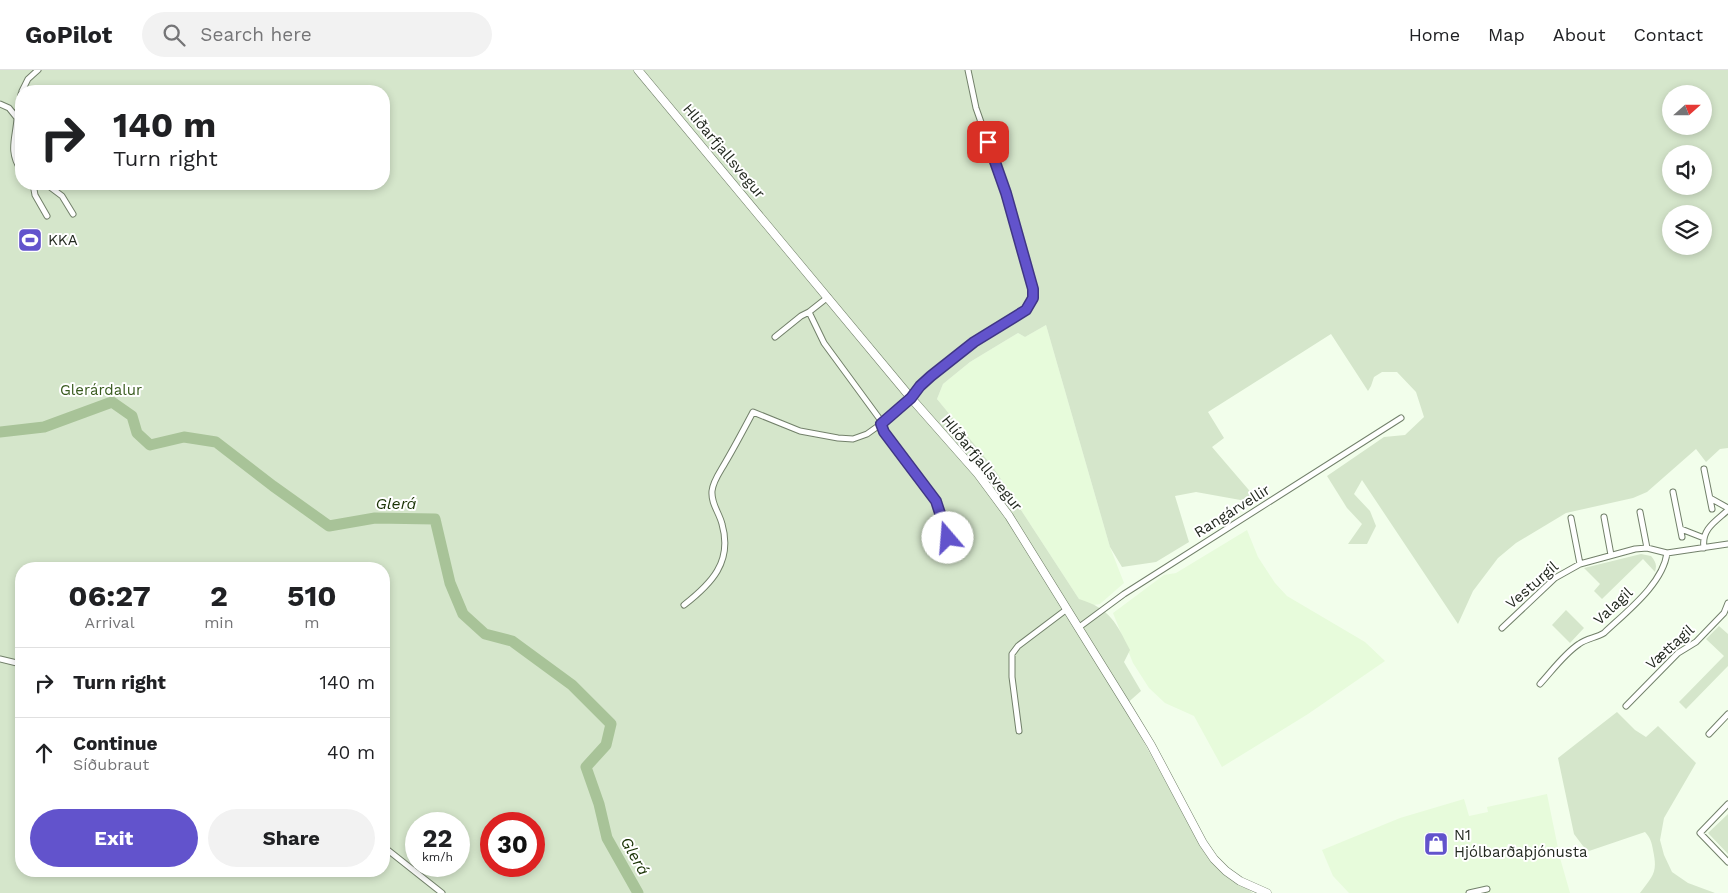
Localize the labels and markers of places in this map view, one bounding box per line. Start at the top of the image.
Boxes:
pin [967,121,1009,163]
sports icon: KKA [17,227,43,253]
place label: KKA [48,231,78,249]
place label: N1 Hjólbarðaþjónusta [1454,826,1588,861]
shop icon: N1 Hjólbarðaþjónusta [1423,831,1449,857]

